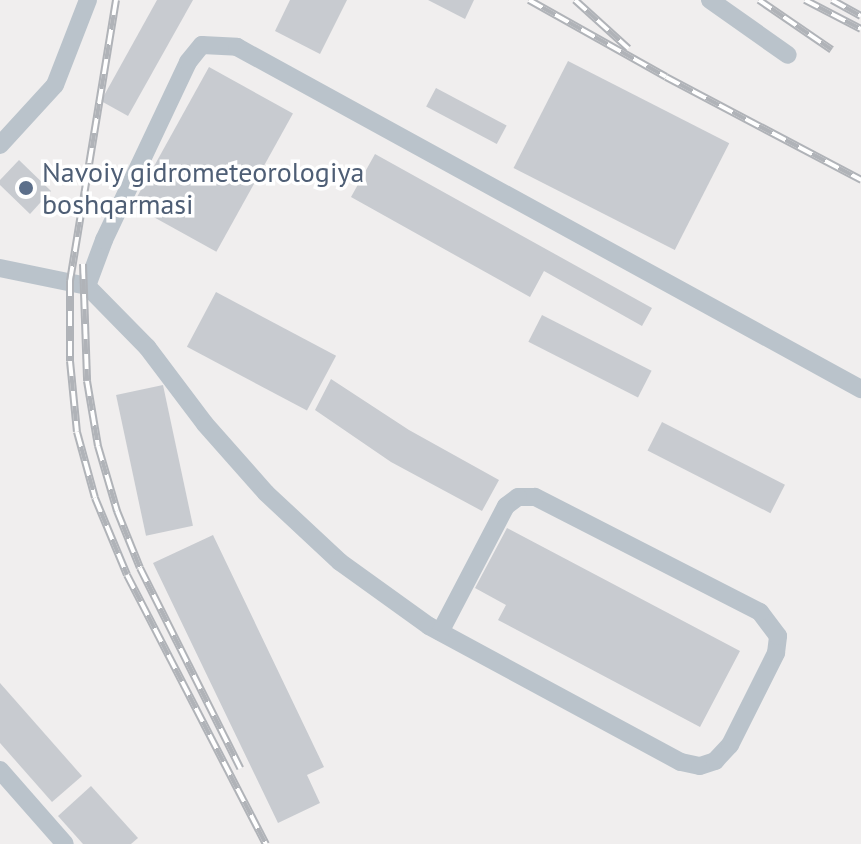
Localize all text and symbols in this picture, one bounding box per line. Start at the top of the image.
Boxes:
place label: Navoiy gidrometeorologiya boshqarmasi [42,155,365,221]
marker: Navoiy gidrometeorologiya boshqarmasi [17,179,35,197]

